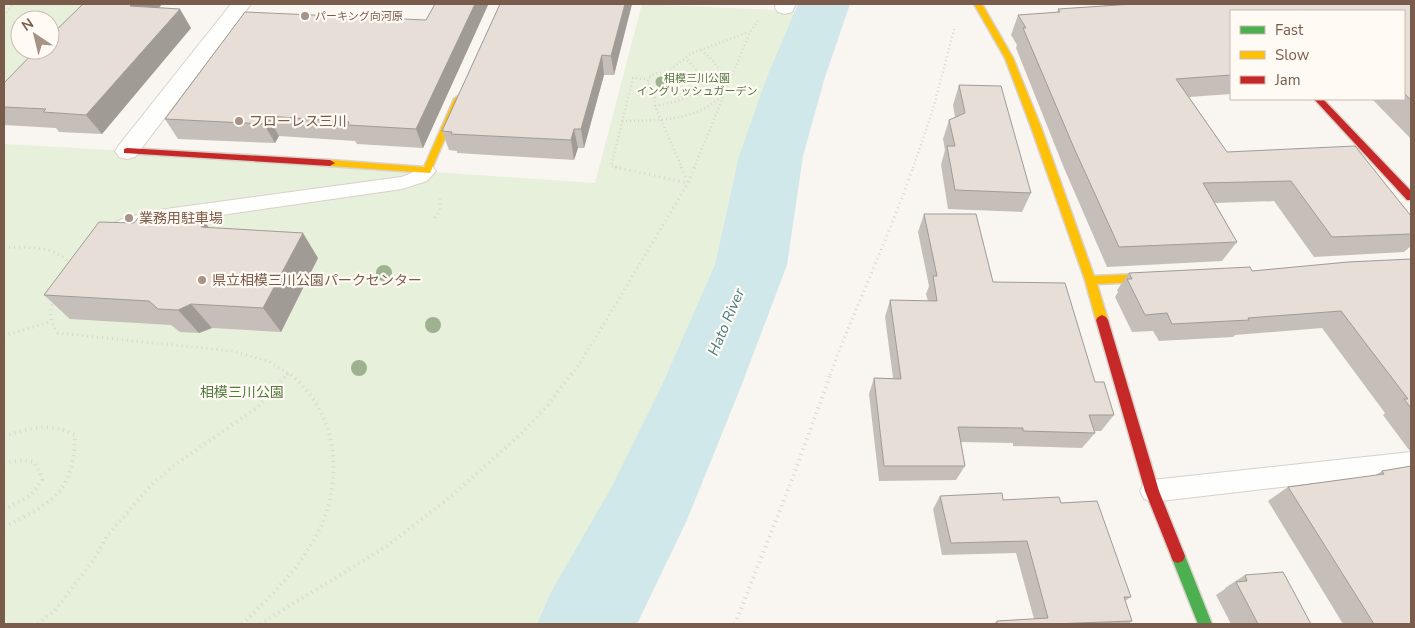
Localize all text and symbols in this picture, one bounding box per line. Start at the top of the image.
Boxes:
place label: パーキング向河原 [315,9,403,24]
north arrow [10,10,60,60]
marker: パーキング向河原 [299,10,311,22]
legend [1230,10,1405,100]
text: N [18,14,38,36]
text: Fast [1275,20,1304,40]
text: Slow [1275,45,1310,65]
text: Jam [1274,70,1301,90]
park label: 相模三川公園 イングリッシュガーデン [637,71,758,99]
place label: フローレス三川 [249,112,347,131]
marker: フローレス三川 [233,115,245,127]
place label: 業務用駐車場 [139,209,223,228]
marker: 業務用駐車場 [123,212,135,224]
place label: 県立相模三川公園パークセンター [212,271,422,290]
marker: 県立相模三川公園パークセンター [196,274,208,286]
water label: Hato River [703,285,749,359]
park label: 相模三川公園 [200,383,284,402]

